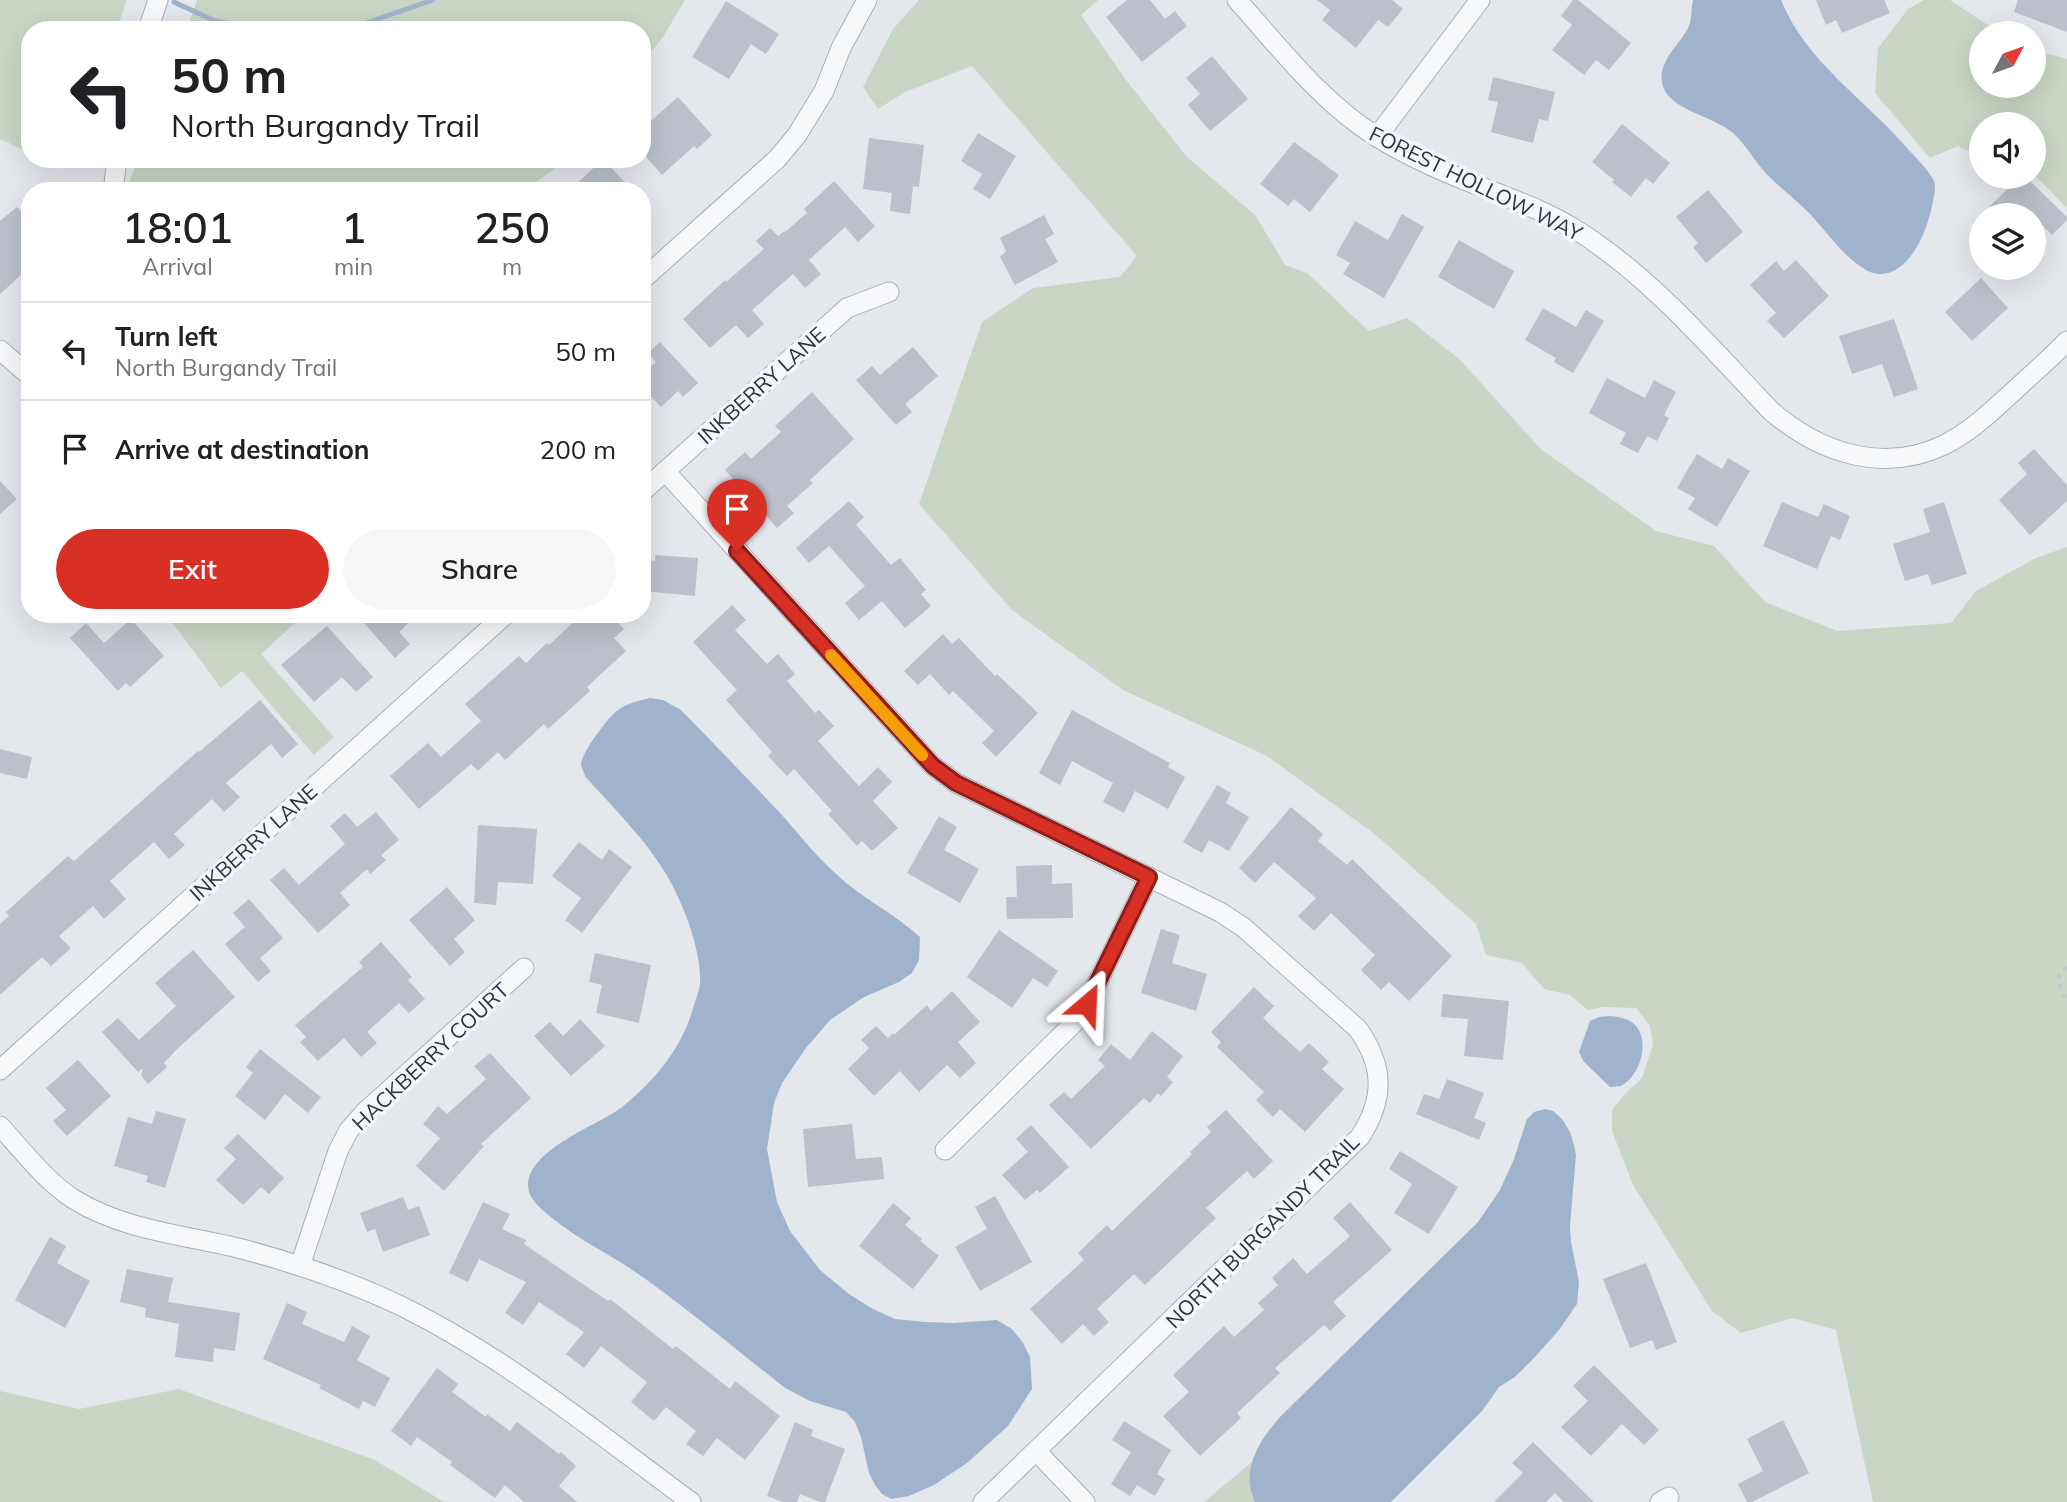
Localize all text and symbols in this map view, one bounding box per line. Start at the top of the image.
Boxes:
north arrow [1969,21,2046,98]
map controls [1969,21,2046,280]
text: 50 m [171,44,287,105]
icon: left [56,49,147,140]
text: North Burgandy Trail [171,105,480,145]
button: sound [1969,112,2046,189]
street label: FOREST HOLLOW WAY [1365,120,1587,246]
text: 18:01 [122,201,233,254]
text: 1 [341,201,366,254]
text: 250 [474,201,550,254]
button: layers [1969,203,2046,280]
text: Arrival [142,252,213,281]
text: min [334,252,373,281]
text: m [502,252,522,281]
text: Turn left [115,320,217,353]
street label: INKBERRY LANE [692,321,830,449]
icon: left [56,332,94,370]
text: 50 m [555,335,616,368]
text: North Burgandy Trail [115,353,337,382]
icon: arrive [56,430,94,468]
text: Arrive at destination [115,433,370,466]
text: 200 m [540,433,616,466]
pin [707,479,767,551]
icon: arrive [718,490,756,528]
button: Exit [56,529,329,609]
button: Share [343,529,616,609]
street label: INKBERRY LANE [184,778,322,906]
position arrow [1050,967,1124,1041]
street label: HACKBERRY COURT [346,976,514,1135]
street label: NORTH BURGANDY TRAIL [1160,1128,1365,1333]

